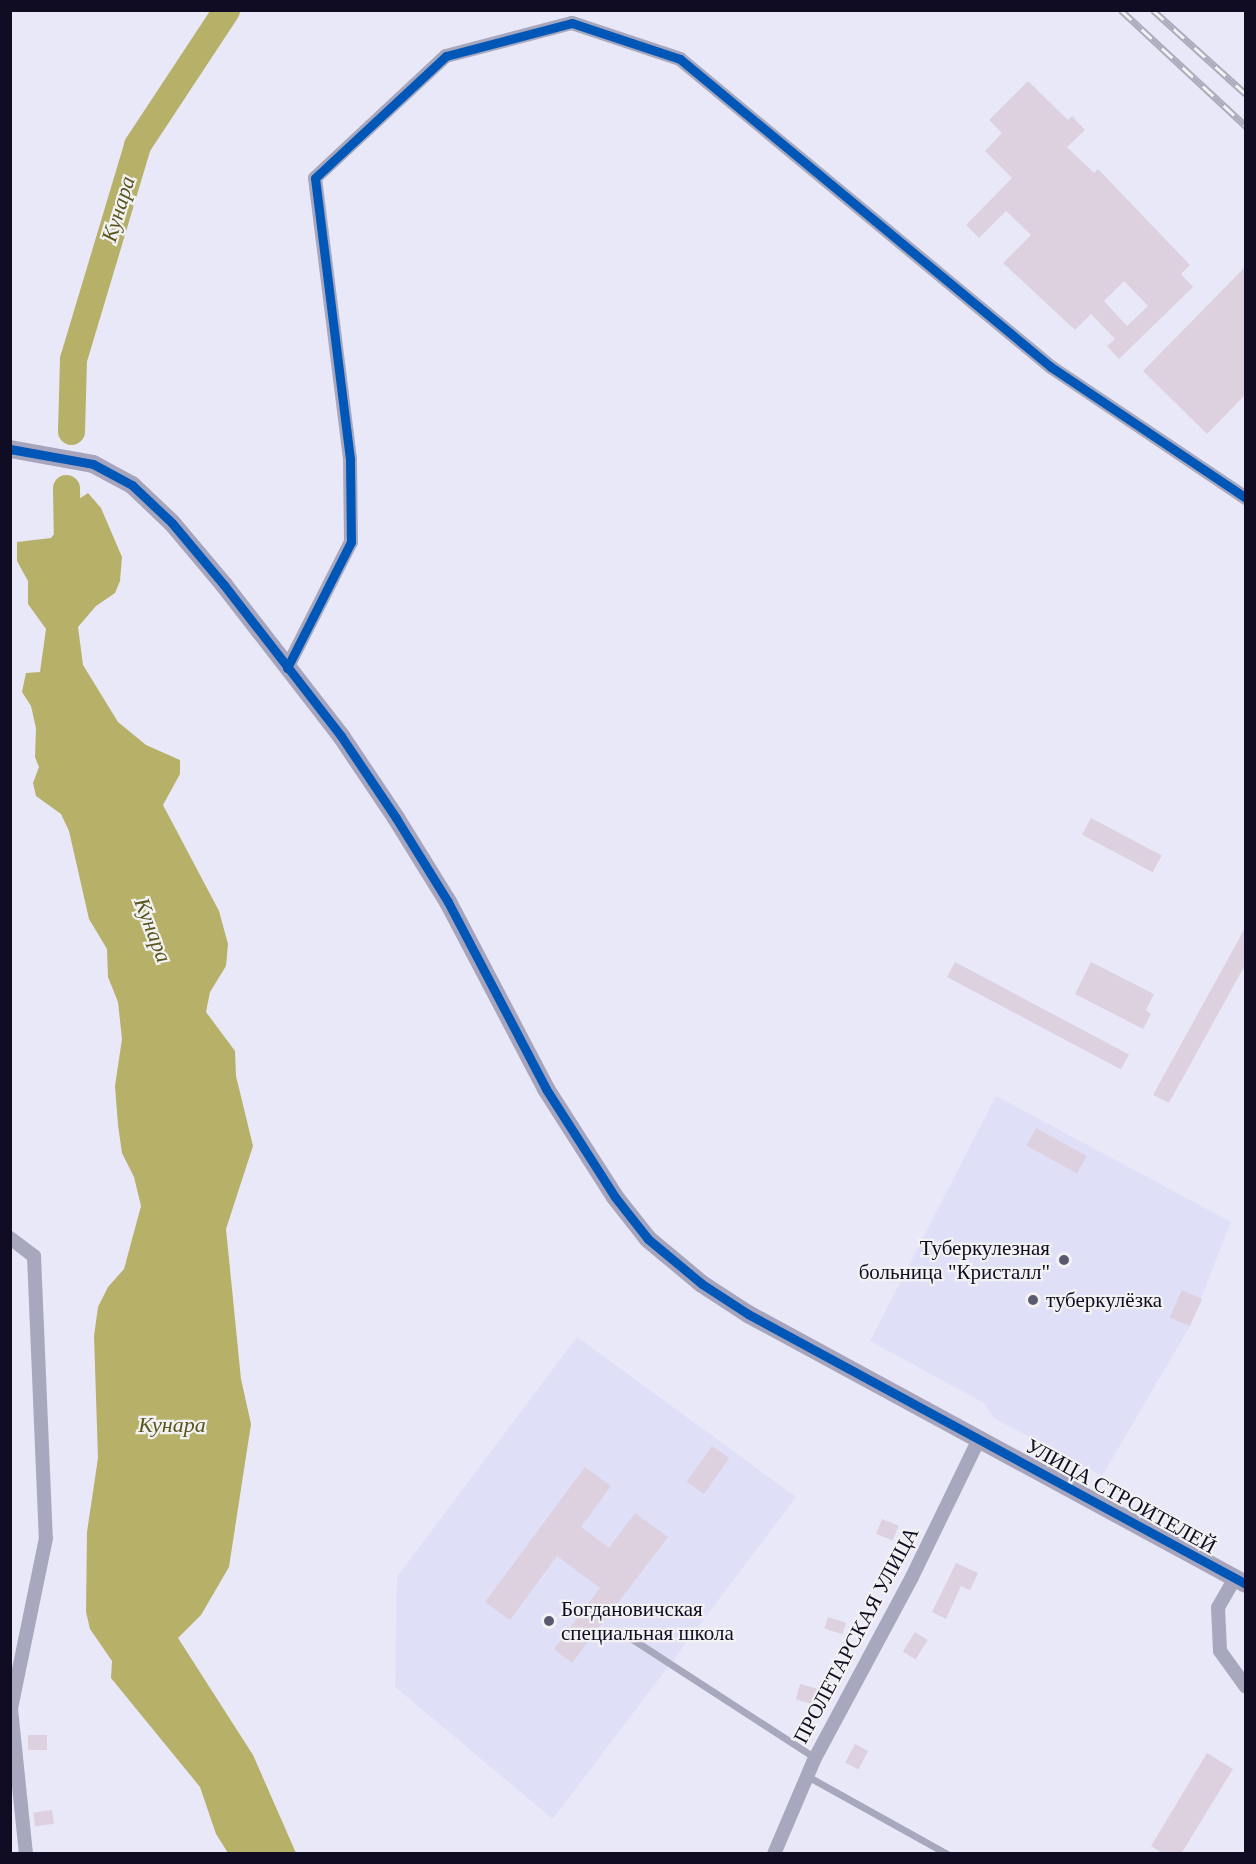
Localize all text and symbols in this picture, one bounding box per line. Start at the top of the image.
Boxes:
water label: Кунара [96,173,140,245]
water label: Кунара [129,894,177,966]
place label: Туберкулезная больница "Кристалл" [859,1235,1050,1285]
marker: Туберкулезная больница "Кристалл" [1055,1251,1073,1269]
place label: туберкулёзка [1046,1287,1162,1313]
marker: туберкулёзка [1024,1291,1042,1309]
water label: Кунара [138,1412,206,1438]
street label: УЛИЦА СТРОИТЕЛЕЙ [1021,1433,1221,1559]
street label: ПРОЛЕТАРСКАЯ УЛИЦА [788,1522,924,1748]
place label: Богдановичская специальная школа [561,1596,734,1646]
marker: Богдановичская специальная школа [542,1614,556,1628]

